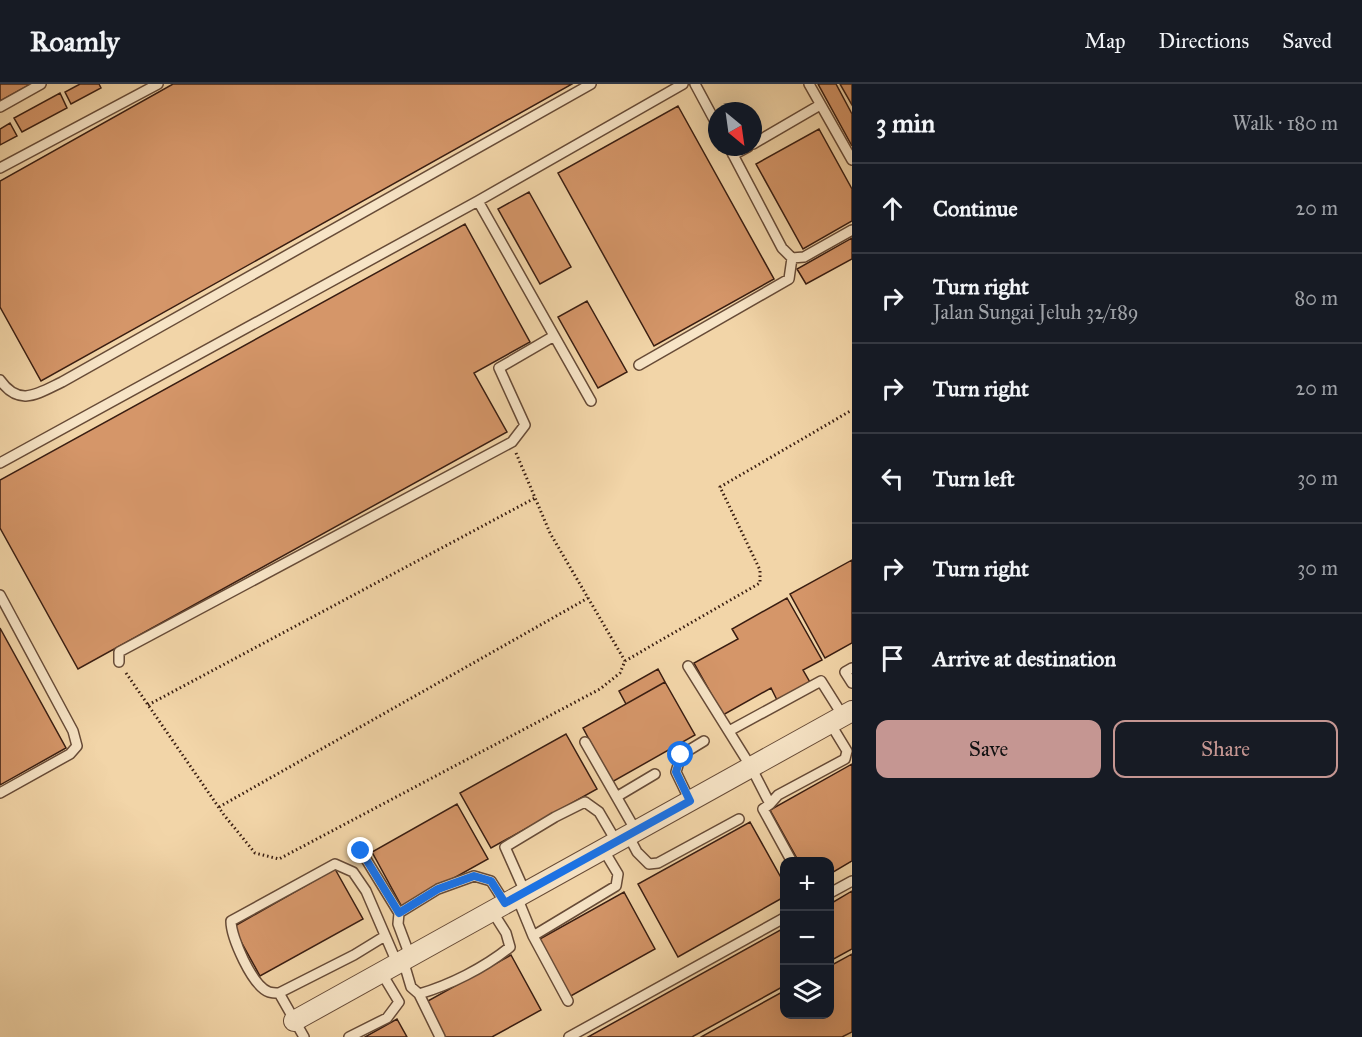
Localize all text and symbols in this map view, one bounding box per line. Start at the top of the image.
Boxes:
text: Roamly [30,24,119,59]
text: Map [1085,28,1126,54]
text: Directions [1159,28,1249,54]
text: Saved [1282,28,1332,54]
north arrow [708,102,762,156]
text: 3 min [876,107,935,139]
text: Walk · 180 m [1233,111,1338,135]
icon: ahead [876,192,909,225]
text: Continue [933,195,1018,222]
text: 20 m [1295,196,1338,220]
text: Turn right [933,273,1029,300]
icon: right [876,282,909,315]
text: 80 m [1295,286,1338,310]
text: Jalan Sungai Jeluh 32/189 [933,300,1139,324]
icon: right [876,372,909,405]
text: Turn right [933,375,1029,402]
text: 20 m [1295,376,1338,400]
icon: left [876,462,909,495]
text: Turn left [933,465,1015,492]
text: 30 m [1297,466,1338,490]
icon: right [876,552,909,585]
text: Turn right [933,555,1029,582]
text: 30 m [1297,556,1338,580]
icon: arrive [876,642,909,675]
text: Arrive at destination [933,645,1116,672]
button: Save [876,720,1101,778]
button: Share [1113,720,1338,778]
route start [667,741,693,767]
route end [347,837,373,863]
map controls [780,857,834,1019]
button: + [780,857,834,911]
button: − [780,911,834,965]
button: layers [780,965,834,1019]

